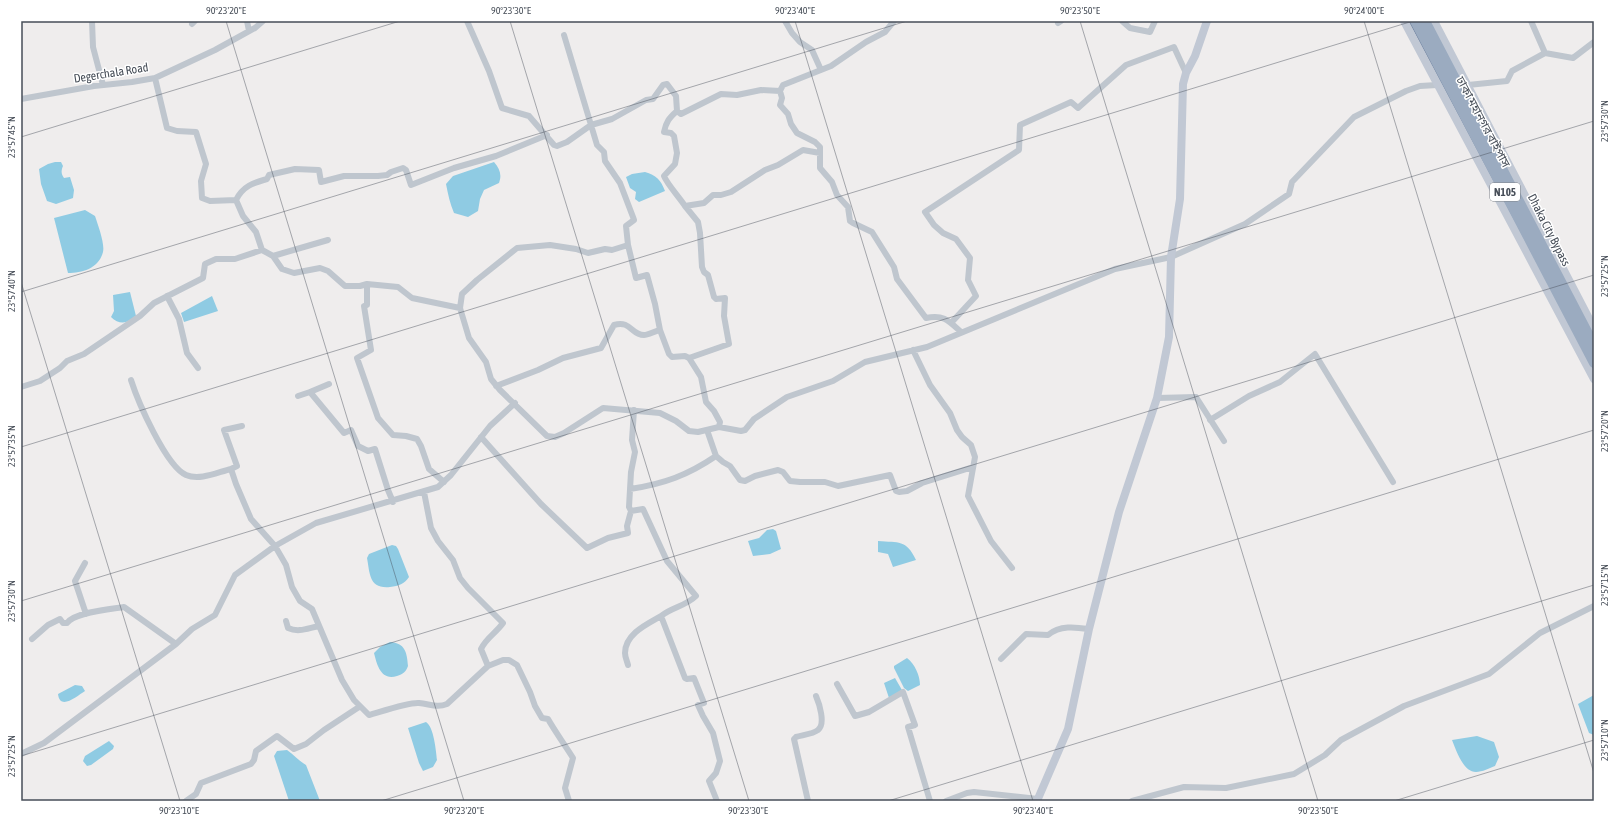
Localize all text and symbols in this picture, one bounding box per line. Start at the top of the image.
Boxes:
text: 90°23'20"E [206,5,247,16]
text: 90°23'30"E [491,5,532,16]
text: 90°23'40"E [775,5,816,16]
text: 90°23'50"E [1060,5,1101,16]
text: 90°24'00"E [1344,5,1385,16]
street label: Degerchala Road [73,60,149,86]
street label: ঢাকা মহানগর বাইপাস [1453,73,1514,170]
text: 23°57'30"N [1599,100,1610,142]
text: 23°57'45"N [6,116,17,158]
road number: N105 [1490,183,1520,201]
street label: Dhaka City Bypass [1525,192,1573,268]
text: 23°57'25"N [1599,255,1610,297]
text: 23°57'40"N [6,270,17,312]
text: 23°57'20"N [1599,410,1610,452]
text: 23°57'35"N [6,425,17,467]
text: 23°57'15"N [1599,564,1610,606]
text: 23°57'30"N [6,580,17,622]
text: 23°57'10"N [1599,719,1610,761]
text: 23°57'25"N [6,735,17,777]
text: 90°23'10"E [159,805,200,816]
text: 90°23'20"E [444,805,485,816]
text: 90°23'30"E [728,805,769,816]
text: 90°23'40"E [1013,805,1054,816]
text: 90°23'50"E [1298,805,1339,816]

